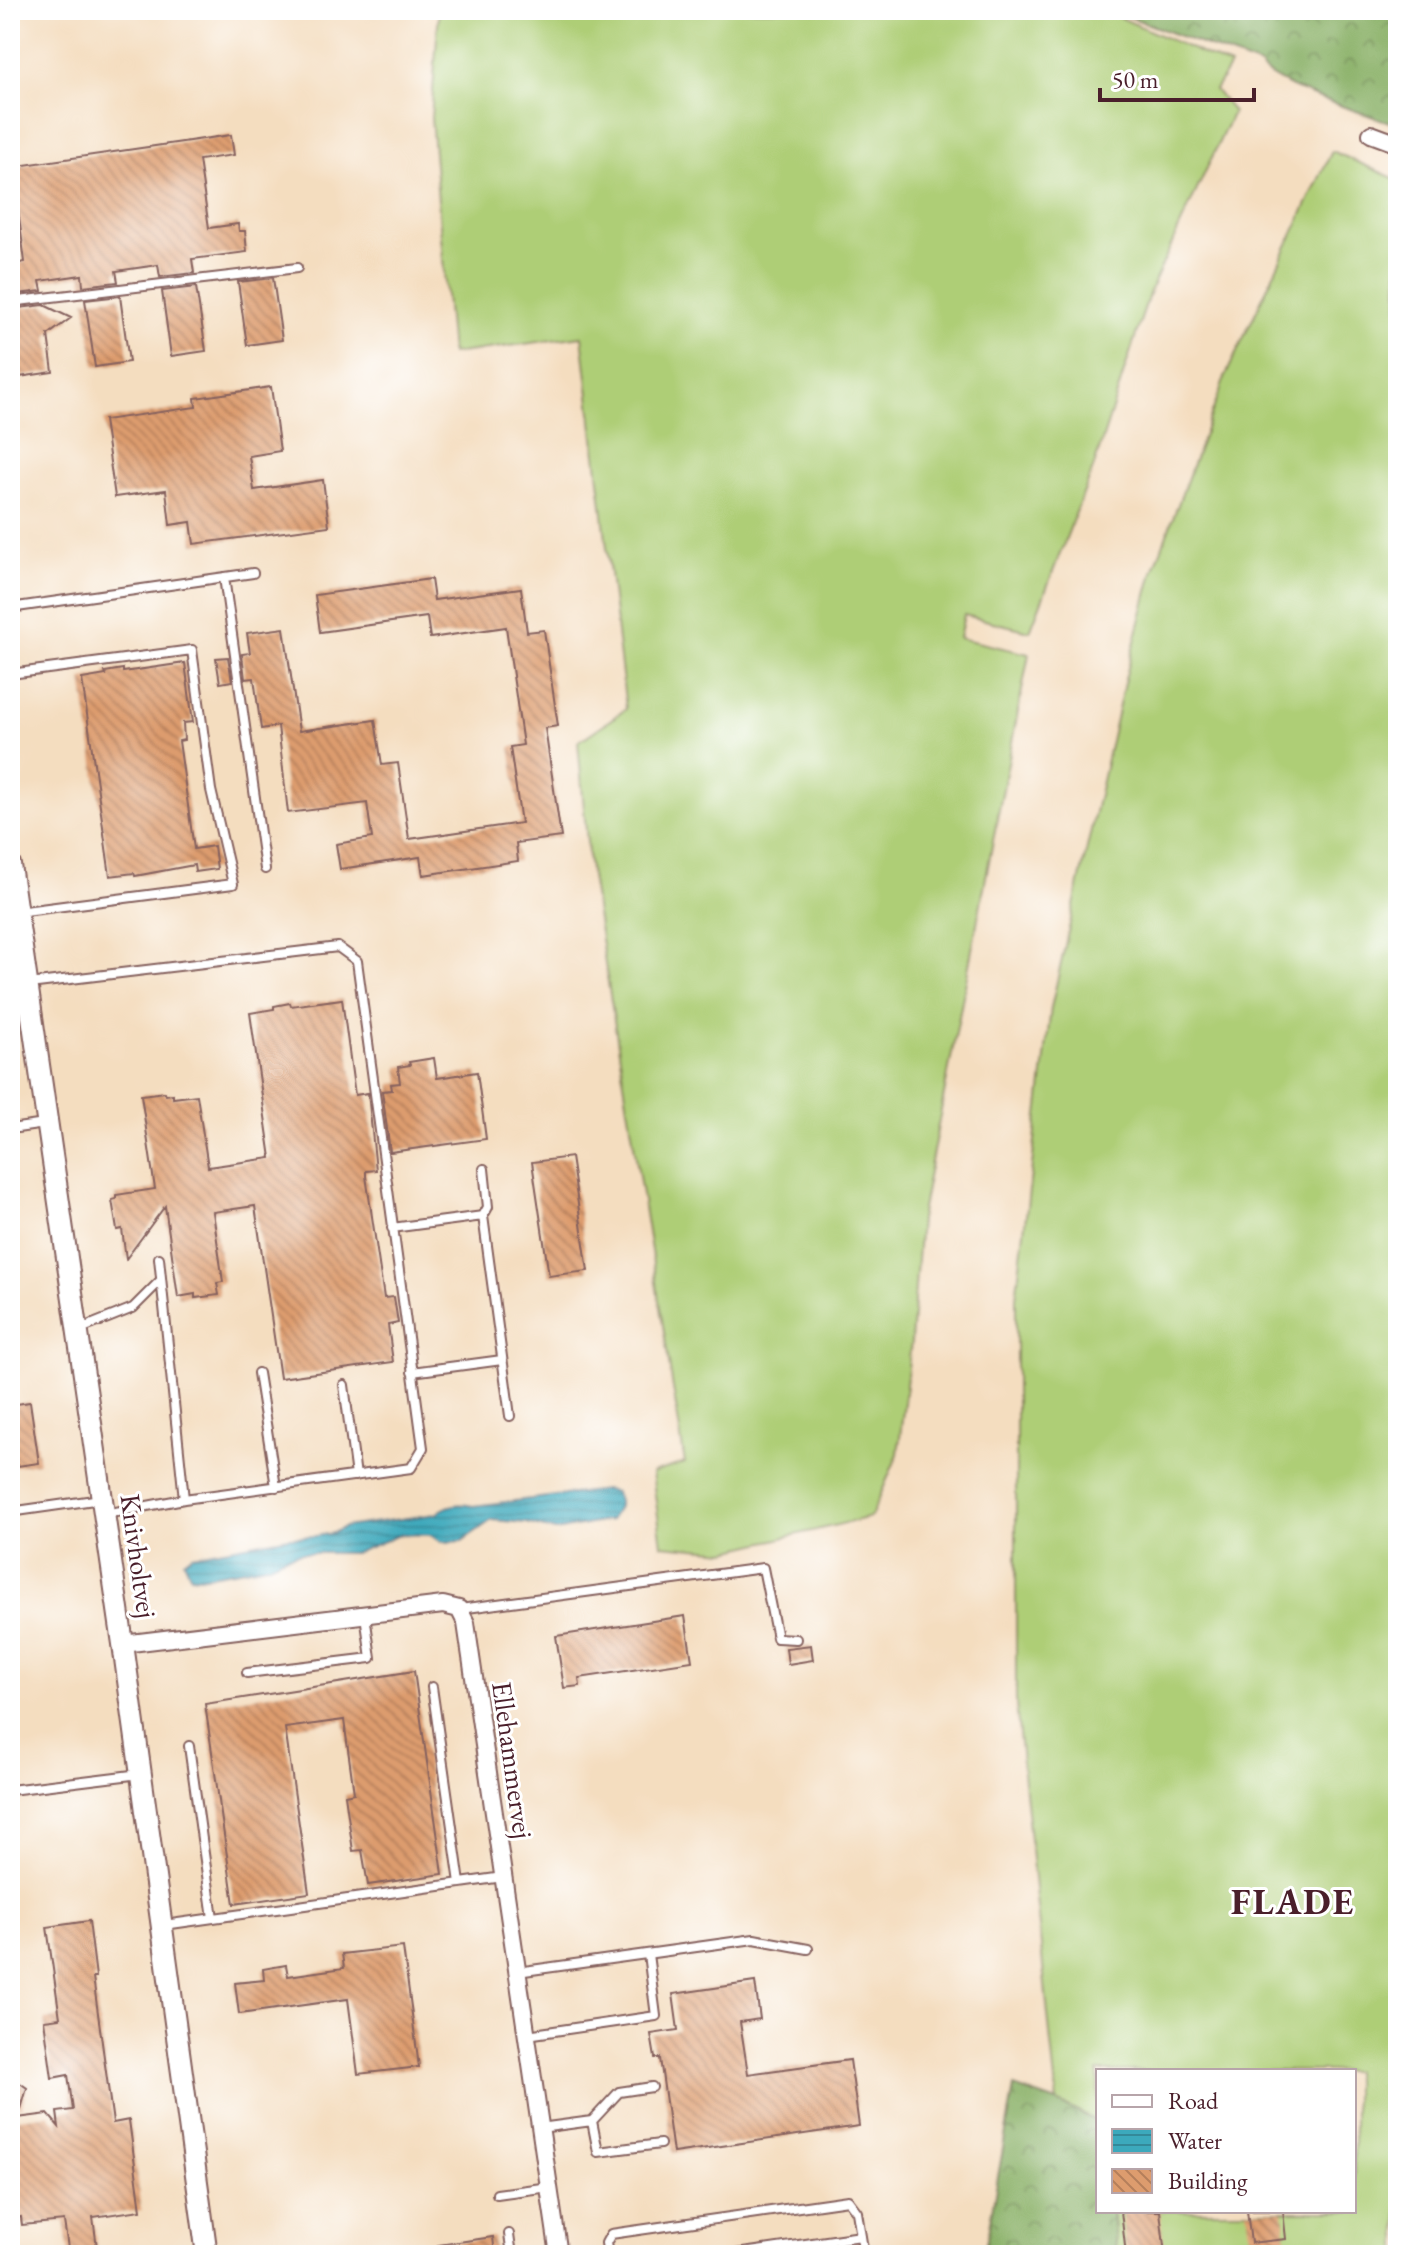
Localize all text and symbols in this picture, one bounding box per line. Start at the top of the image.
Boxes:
scale bar [1100,52,1254,102]
text: 50 m [1112,64,1159,95]
street label: Knivholtvej [112,1492,166,1620]
street label: Ellehammervej [484,1679,542,1841]
district label: FLADE [1231,1878,1355,1925]
legend [1096,2069,1356,2213]
text: Road [1168,2085,1219,2116]
text: Water [1168,2125,1222,2156]
text: Building [1168,2165,1248,2196]

